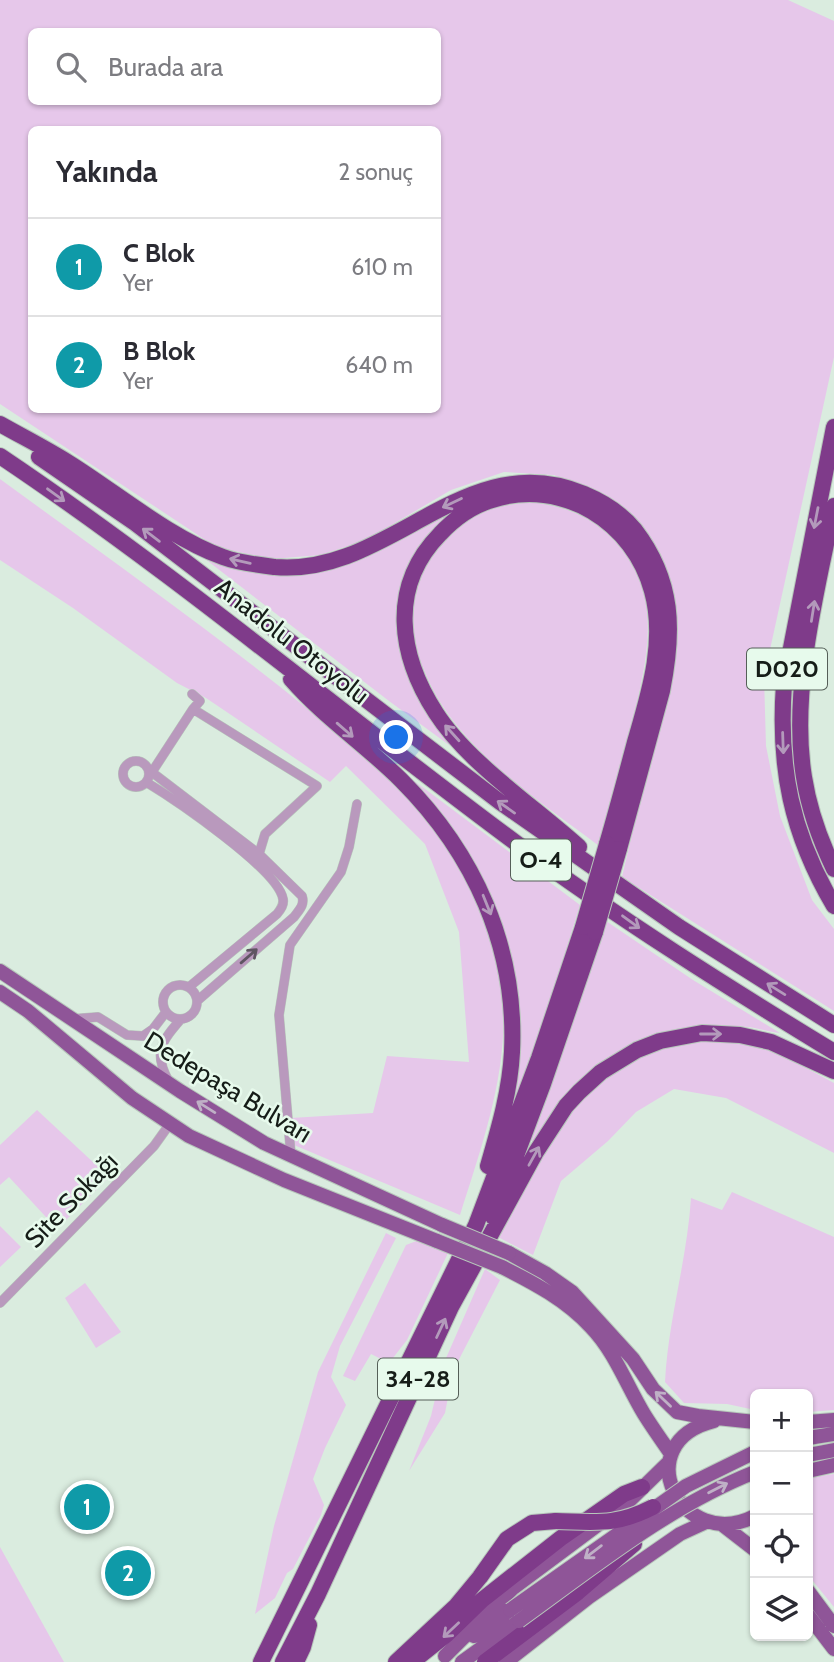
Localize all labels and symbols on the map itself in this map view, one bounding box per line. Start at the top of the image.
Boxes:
one-way arrow [46,488,65,502]
one-way arrow [442,496,463,510]
one-way arrow [809,506,822,529]
one-way arrow [142,527,160,542]
one-way arrow [229,554,252,568]
street label: Anadolu Otoyolu [208,571,376,711]
one-way arrow [807,600,820,623]
road number: D020 [747,648,827,690]
your location [379,720,413,754]
one-way arrow [335,722,353,738]
one-way arrow [444,725,461,742]
one-way arrow [776,731,789,754]
one-way arrow [497,800,517,814]
road number: O-4 [511,840,571,880]
one-way arrow [481,893,494,915]
one-way arrow [621,915,640,929]
one-way arrow [240,948,258,964]
one-way arrow [767,982,786,996]
street label: Dedepaşa Bulvarı [138,1024,318,1150]
one-way arrow [699,1027,722,1041]
one-way arrow [197,1100,217,1114]
street label: Site Sokağı [18,1146,124,1254]
one-way arrow [527,1147,541,1167]
one-way arrow [435,1318,449,1339]
road number: 34-28 [378,1358,458,1400]
one-way arrow [655,1390,672,1407]
pin: 1 [64,1481,110,1533]
one-way arrow [707,1481,728,1494]
one-way arrow [584,1544,603,1559]
pin: 2 [105,1547,151,1599]
one-way arrow [442,1622,460,1638]

